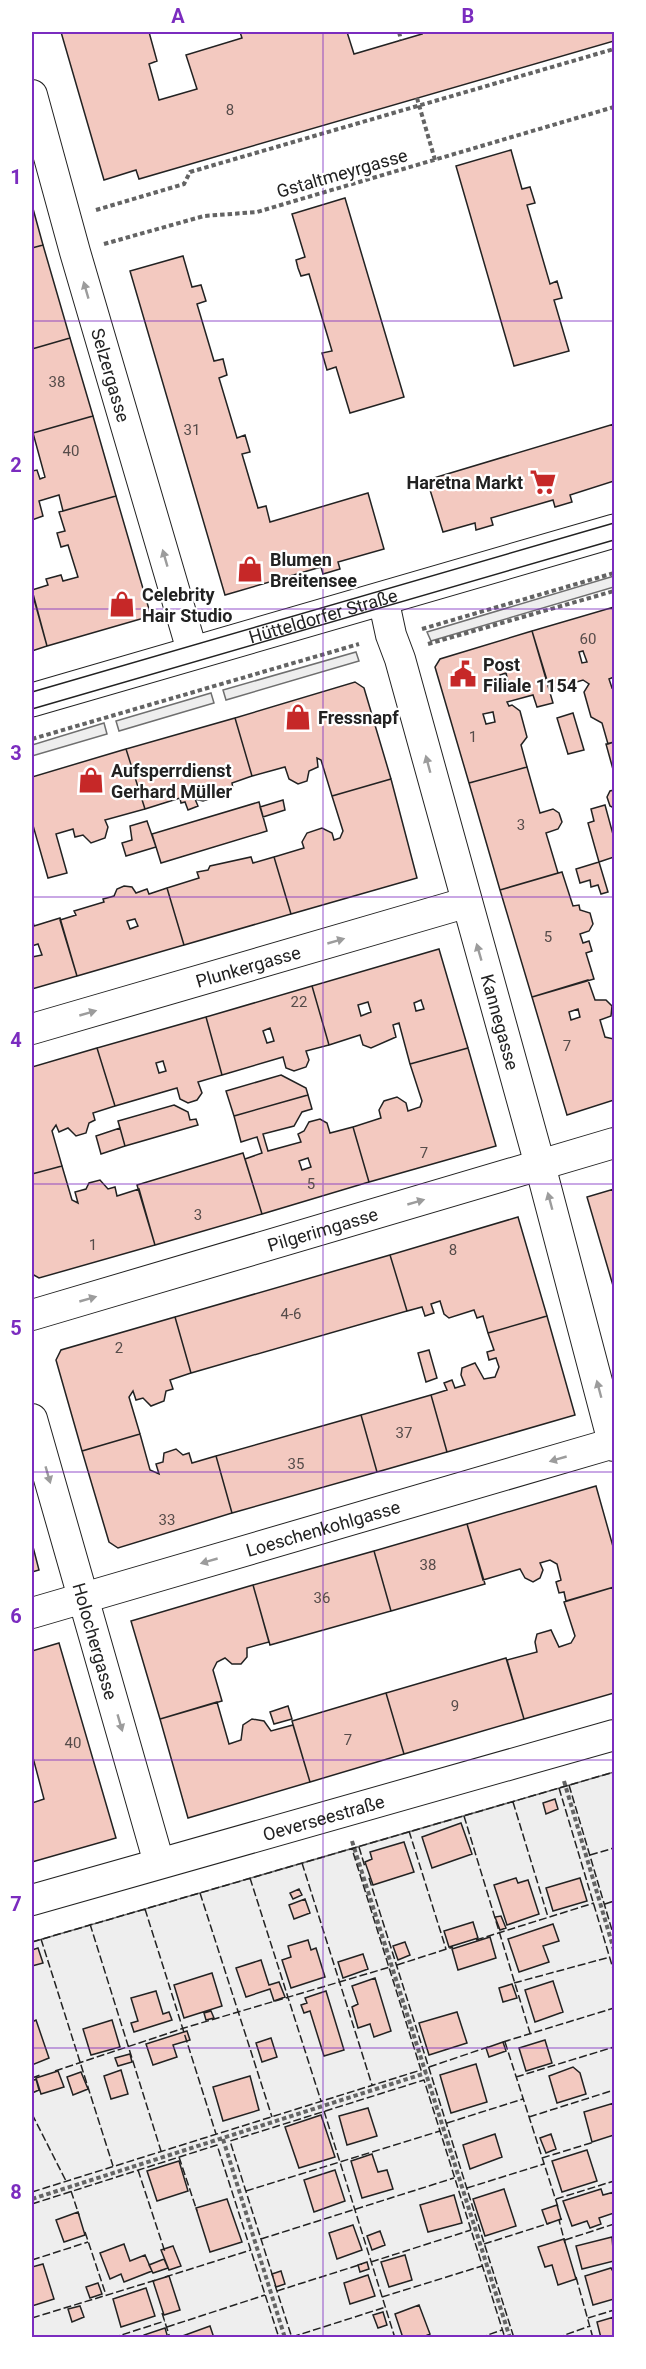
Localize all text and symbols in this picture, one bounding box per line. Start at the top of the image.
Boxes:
text: A [171,4,185,28]
text: B [462,4,474,28]
house number: 8 [226,101,234,119]
street label: Gstaltmeyrgasse [274,144,410,202]
text: 1 [10,165,22,189]
one-way arrow [81,281,90,299]
street label: Selzergasse [87,326,135,424]
house number: 38 [49,373,65,391]
house number: 31 [184,421,200,439]
house number: 40 [63,442,79,460]
text: 2 [10,453,22,477]
supermarket icon: Haretna Markt [528,467,558,497]
place label: Haretna Markt [407,472,523,493]
one-way arrow [160,549,169,567]
place label: Blumen Breitensee [270,549,357,591]
shop icon: Blumen Breitensee [235,554,265,584]
place label: Celebrity Hair Studio [142,584,232,626]
street label: Hütteldorfer Straße [246,584,400,647]
shop icon: Celebrity Hair Studio [107,589,137,619]
house number: 60 [580,630,596,648]
place label: Post Filiale 1154 [483,654,577,696]
public building icon: Post Filiale 1154 [448,659,478,689]
shop icon: Fressnapf [283,702,313,732]
place label: Fressnapf [318,707,399,728]
house number: 1 [469,728,477,746]
text: 3 [10,741,22,765]
one-way arrow [423,755,432,773]
place label: Aufsperrdienst Gerhard Müller [111,760,232,802]
shop icon: Aufsperrdienst Gerhard Müller [76,765,106,795]
house number: 3 [517,816,525,834]
house number: 5 [544,928,552,946]
one-way arrow [327,936,345,945]
street label: Plunkergasse [193,941,303,991]
one-way arrow [474,943,484,961]
street label: Kannegasse [477,972,524,1072]
house number: 22 [291,993,307,1011]
one-way arrow [79,1007,97,1017]
text: 4 [10,1028,22,1052]
house number: 7 [563,1037,571,1055]
house number: 7 [420,1144,428,1162]
house number: 5 [307,1175,315,1193]
one-way arrow [544,1191,554,1210]
one-way arrow [407,1197,425,1206]
street label: Pilgerimgasse [265,1203,380,1255]
house number: 3 [194,1206,202,1224]
house number: 1 [89,1236,97,1254]
house number: 8 [449,1241,457,1259]
one-way arrow [79,1294,97,1303]
house number: 4-6 [280,1305,302,1323]
text: 5 [10,1316,22,1340]
house number: 2 [115,1339,123,1357]
one-way arrow [594,1380,604,1398]
house number: 37 [396,1424,412,1442]
house number: 35 [288,1455,304,1473]
one-way arrow [548,1455,566,1464]
one-way arrow [44,1466,53,1484]
street label: Loeschenkohlgasse [243,1496,402,1560]
house number: 33 [159,1511,175,1529]
house number: 38 [420,1556,436,1574]
one-way arrow [200,1557,218,1566]
street label: Holochergasse [69,1580,122,1702]
house number: 36 [314,1589,330,1607]
text: 6 [10,1604,22,1628]
house number: 9 [451,1697,459,1715]
one-way arrow [115,1714,125,1732]
house number: 7 [344,1731,352,1749]
house number: 40 [65,1734,81,1752]
street label: Oeverseestraße [260,1790,387,1845]
text: 7 [10,1892,22,1916]
text: 8 [10,2180,22,2204]

